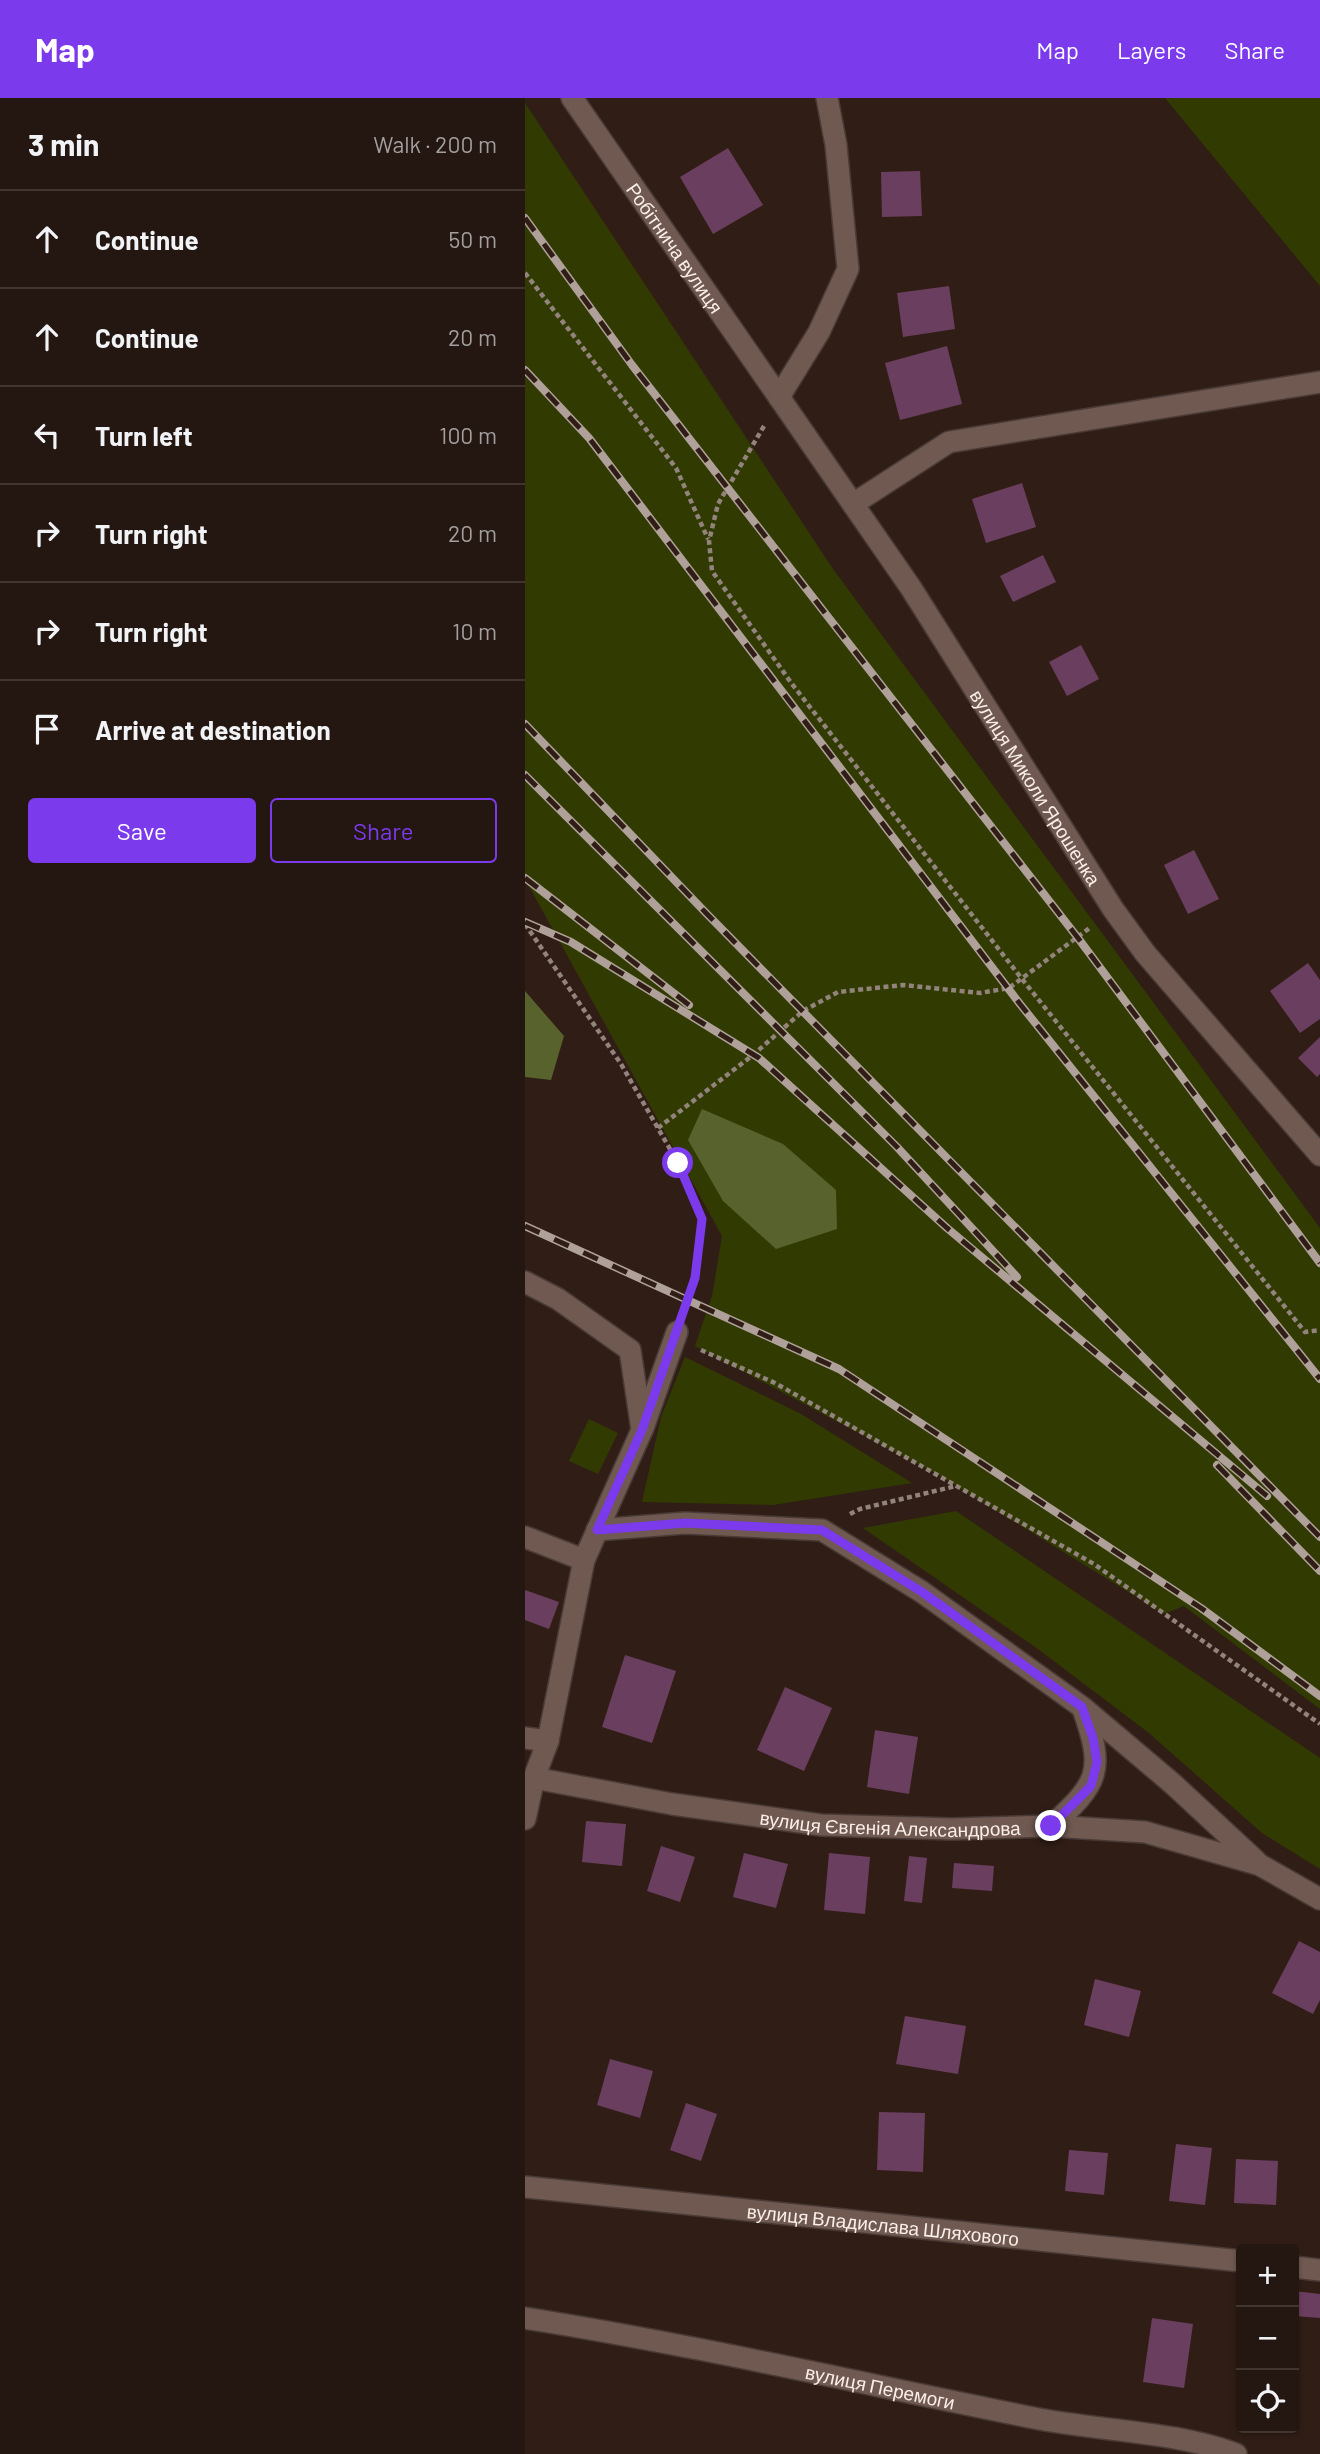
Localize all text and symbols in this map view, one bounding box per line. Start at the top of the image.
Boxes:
text: Map [35,29,95,69]
text: Map [1036,35,1079,64]
text: Layers [1117,35,1186,64]
text: Share [1224,35,1285,64]
text: 3 min [28,126,99,162]
text: Walk · 200 m [373,130,497,158]
street label: Робітнича вулиця [622,178,729,317]
icon: ahead [28,220,66,258]
text: Continue [95,224,199,255]
text: 50 m [449,225,497,253]
icon: ahead [28,318,66,356]
text: Continue [95,322,199,353]
text: 20 m [448,323,497,351]
icon: left [28,416,66,454]
text: Turn left [95,420,193,451]
text: 100 m [439,421,497,449]
icon: right [28,514,66,552]
text: Turn right [95,518,208,549]
text: 20 m [448,519,497,547]
icon: right [28,612,66,650]
text: Turn right [95,616,208,647]
text: 10 m [452,617,497,645]
street label: вулиця Миколи Ярошенка [966,685,1107,889]
icon: arrive [28,710,66,748]
text: Arrive at destination [95,714,331,745]
button: Save [28,798,256,863]
button: Share [270,798,497,863]
route start [662,1147,693,1178]
street label: вулиця Євгенія Александрова [758,1805,1021,1841]
route end [1035,1810,1066,1841]
street label: вулиця Владислава Шляхового [746,2199,1020,2249]
map controls [1236,2244,1299,2433]
button: + [1236,2244,1299,2307]
button: − [1236,2307,1299,2370]
street label: вулиця Перемоги [804,2360,957,2413]
button: locate [1236,2370,1299,2433]

